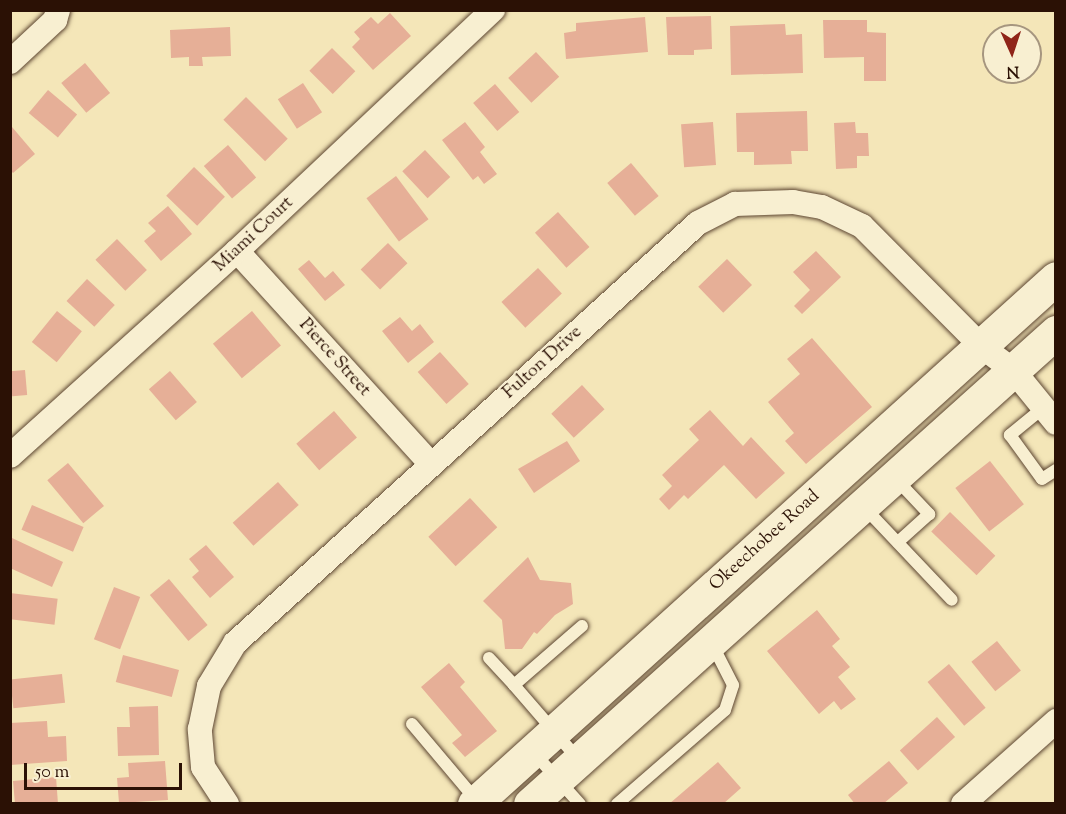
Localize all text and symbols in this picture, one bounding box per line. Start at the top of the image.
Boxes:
north arrow [982,24,1042,84]
text: N [1006,59,1020,82]
street label: Miami Court [210,193,298,277]
street label: Pierce Street [294,315,374,401]
street label: Fulton Drive [499,322,587,404]
street label: Okeechobee Road [706,486,824,596]
scale bar [27,751,184,789]
text: 50 m [35,760,69,786]

